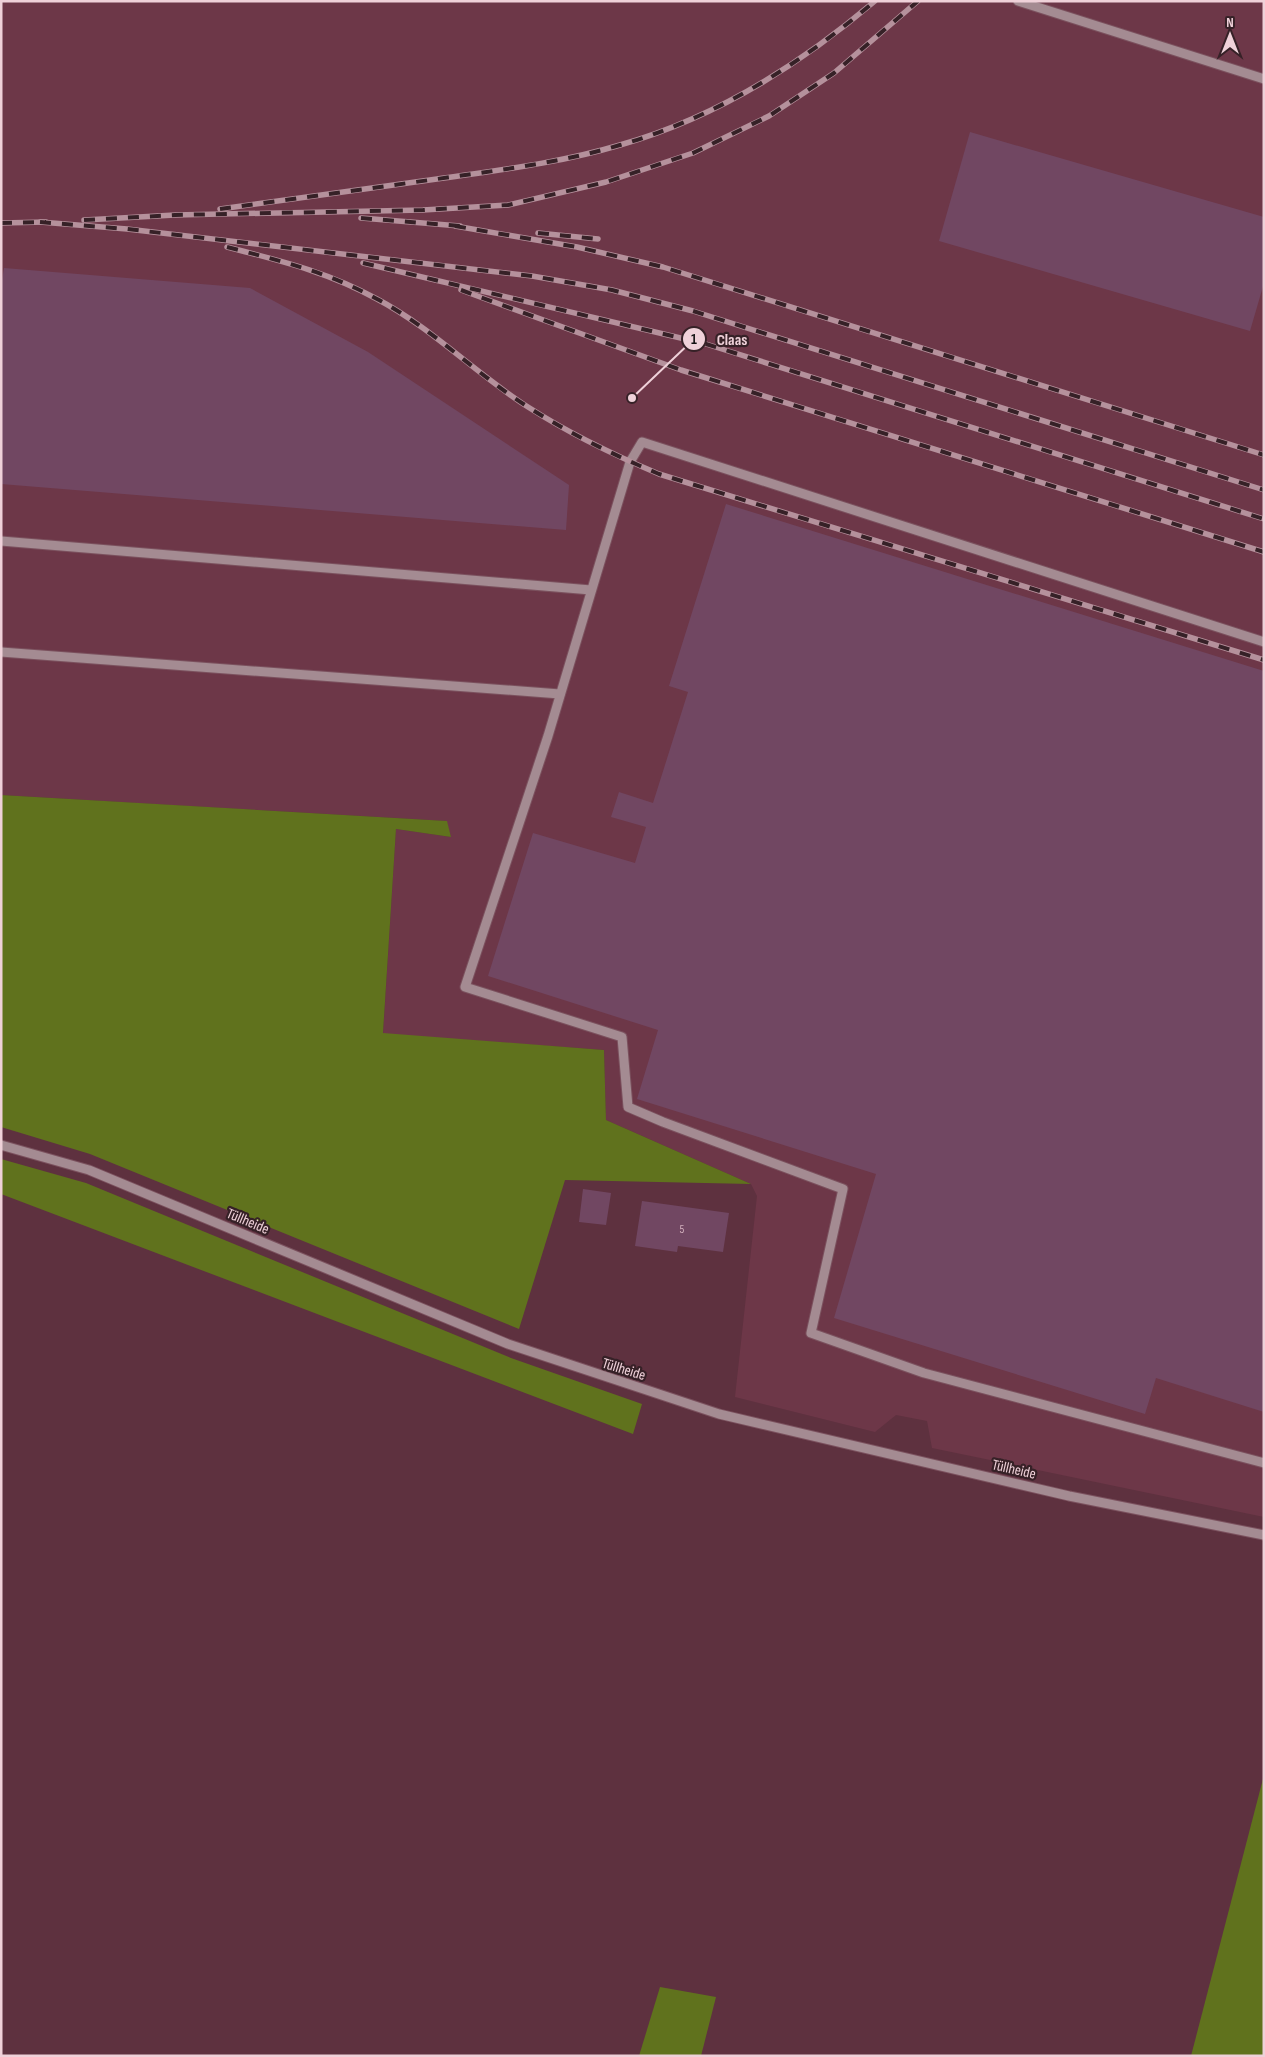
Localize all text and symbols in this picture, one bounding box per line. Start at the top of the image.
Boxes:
north arrow [1205,10,1255,60]
text: N [1226,14,1234,31]
callout: Claas [682,324,757,355]
text: 1 [691,330,697,349]
text: Claas [717,331,747,350]
street label: Tüllheide [224,1204,272,1239]
house number: 5 [680,1222,685,1237]
street label: Tüllheide [600,1354,648,1385]
street label: Tüllheide [990,1455,1038,1484]

